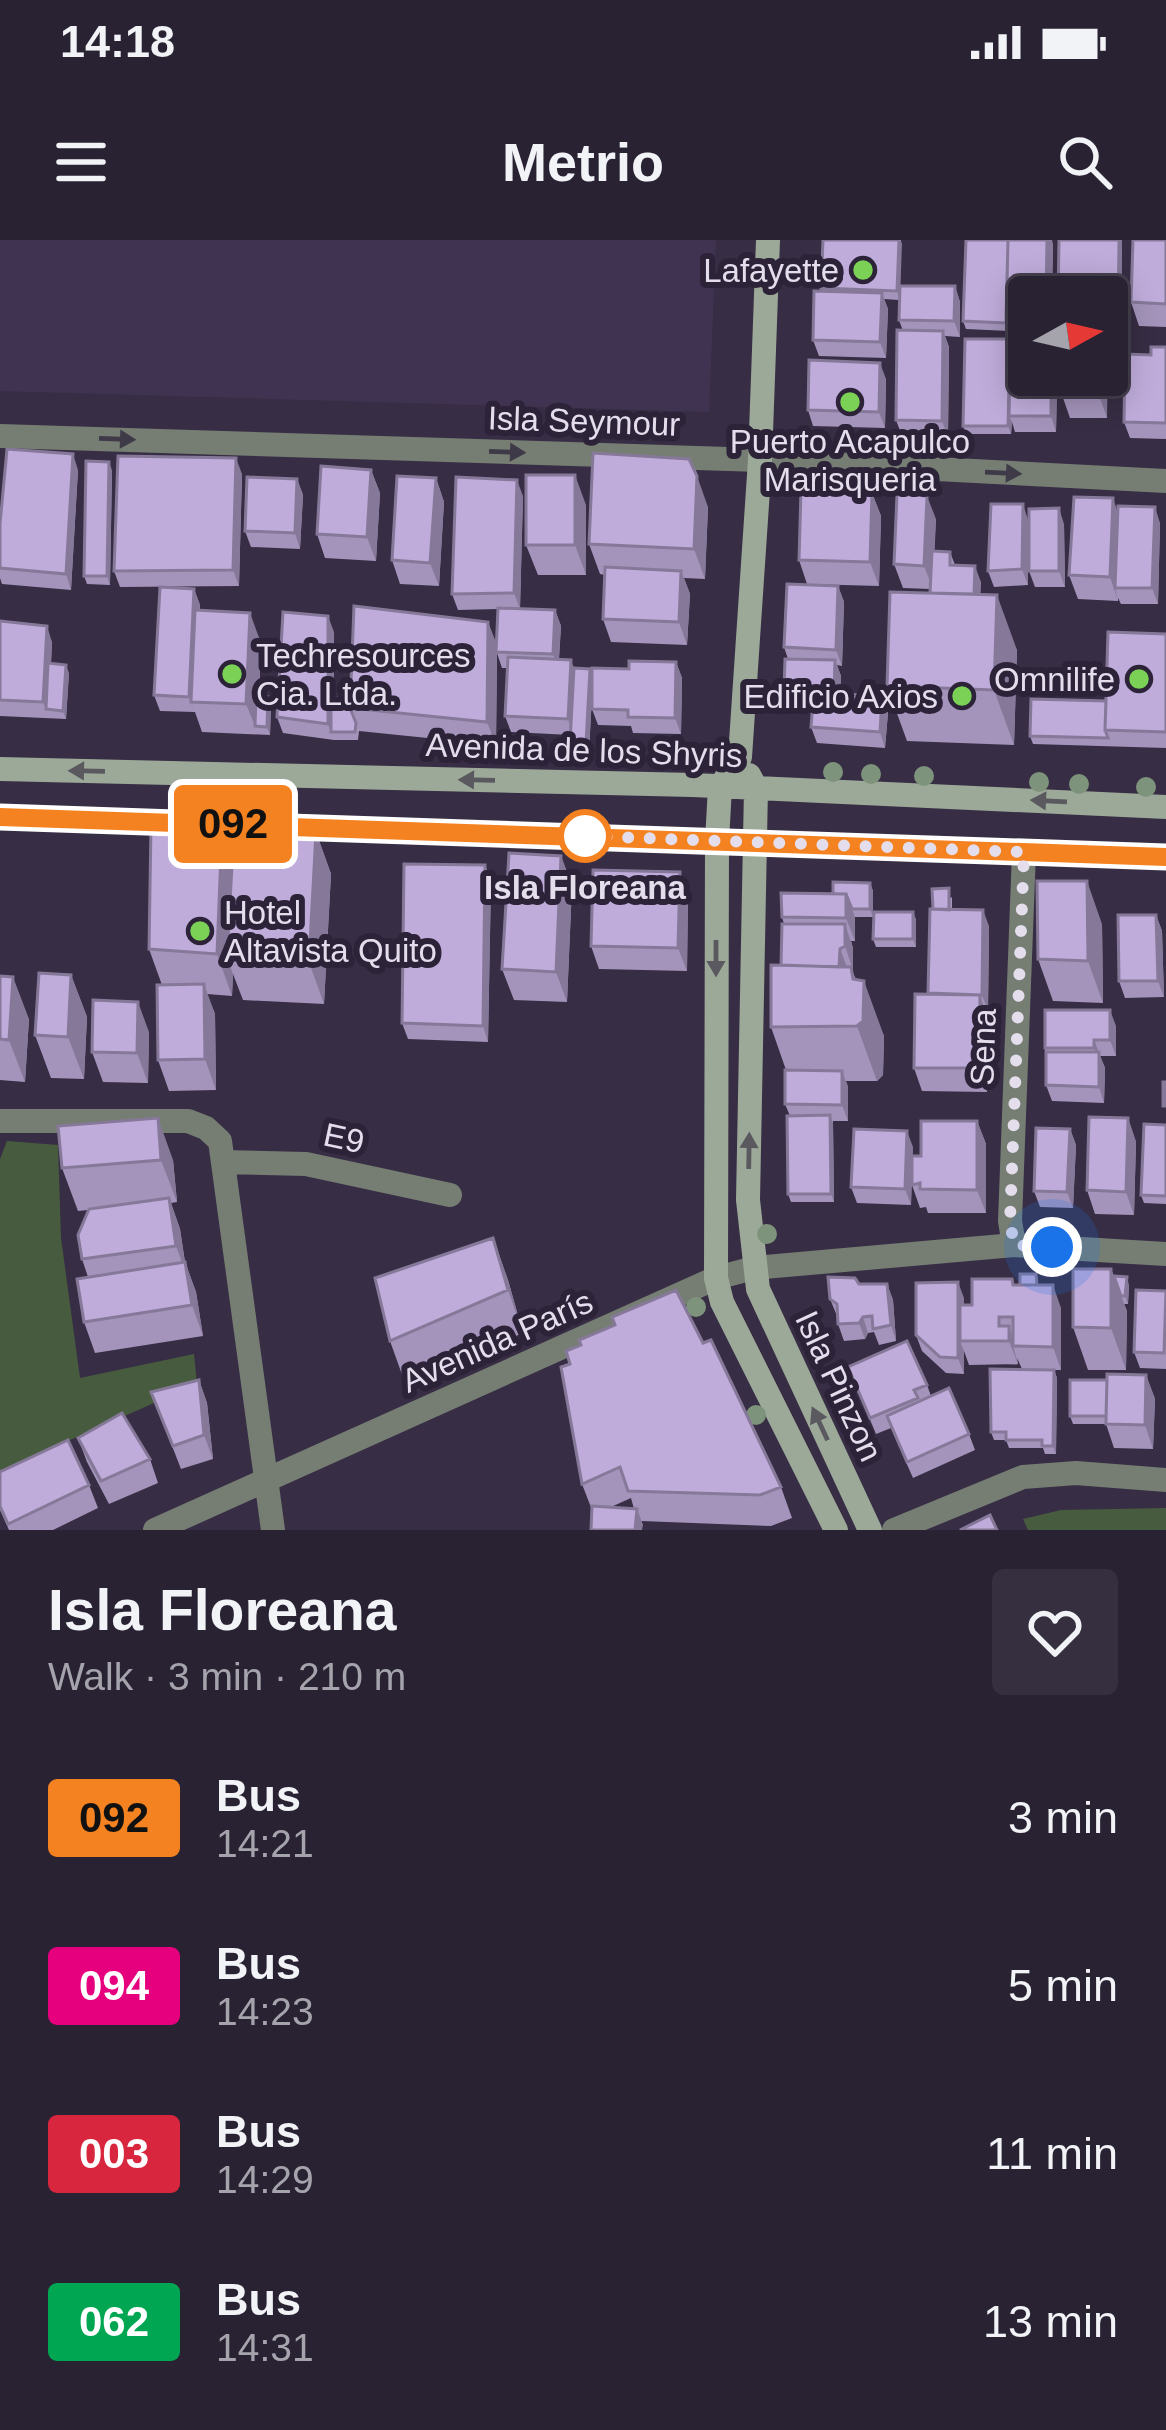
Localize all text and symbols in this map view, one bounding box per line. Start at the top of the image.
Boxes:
text: 14:18 [60,16,175,67]
icon: menu [48,129,114,195]
icon: search [1052,129,1118,195]
text: Metrio [502,132,664,192]
place label: Lafayette [703,252,839,289]
marker: Lafayette [850,257,876,283]
north arrow [1008,276,1128,396]
map controls [1008,276,1128,396]
marker: Puerto Acapulco Marisqueria [837,389,863,415]
street label: Isla Seymour [487,399,681,443]
place label: Puerto Acapulco Marisqueria [730,423,970,498]
one-way arrow [99,430,137,449]
one-way arrow [489,442,527,461]
one-way arrow [984,463,1022,482]
place label: Techresources Cia. Ltda. [256,637,471,712]
marker: Techresources Cia. Ltda. [219,661,245,687]
place label: Omnilife [994,661,1115,698]
marker: Omnilife [1126,666,1152,692]
place label: Edificio Axios [744,678,938,715]
marker: Edificio Axios [949,683,975,709]
street label: Avenida de los Shyris [425,726,743,774]
one-way arrow [67,761,105,780]
one-way arrow [457,771,495,790]
line badge: 092 [164,785,302,863]
one-way arrow [1029,791,1067,810]
text: 092 [198,800,268,847]
marker: Isla Floreana [560,811,610,861]
place label: Isla Floreana [484,869,687,906]
place label: Hotel Altavista Quito [224,894,437,969]
marker: Hotel Altavista Quito [187,918,213,944]
one-way arrow [706,940,726,978]
street label: Sena [963,1007,1003,1086]
street label: E9 [320,1116,368,1160]
one-way arrow [740,1131,759,1169]
your location [1022,1217,1082,1277]
street label: Avenida París [396,1282,598,1400]
street label: Isla Pinzon [788,1305,890,1467]
one-way arrow [810,1406,830,1441]
button: heart [992,1569,1118,1695]
text: Isla Floreana [48,1578,397,1642]
text: Walk · 3 min · 210 m [48,1655,406,1698]
text: Bus [216,1770,301,1821]
text: 3 min [1008,1792,1118,1843]
text: 092 [79,1794,149,1841]
text: 14:21 [216,1822,314,1865]
text: Bus [216,1938,301,1989]
text: 5 min [1008,1960,1118,2011]
text: 094 [79,1962,149,2009]
text: 14:23 [216,1990,314,2033]
text: Bus [216,2106,301,2157]
text: 11 min [986,2128,1118,2179]
text: 003 [79,2130,149,2177]
text: 14:29 [216,2158,314,2201]
text: Bus [216,2274,301,2325]
text: 13 min [983,2296,1118,2347]
text: 062 [79,2298,149,2345]
text: 14:31 [216,2326,314,2369]

